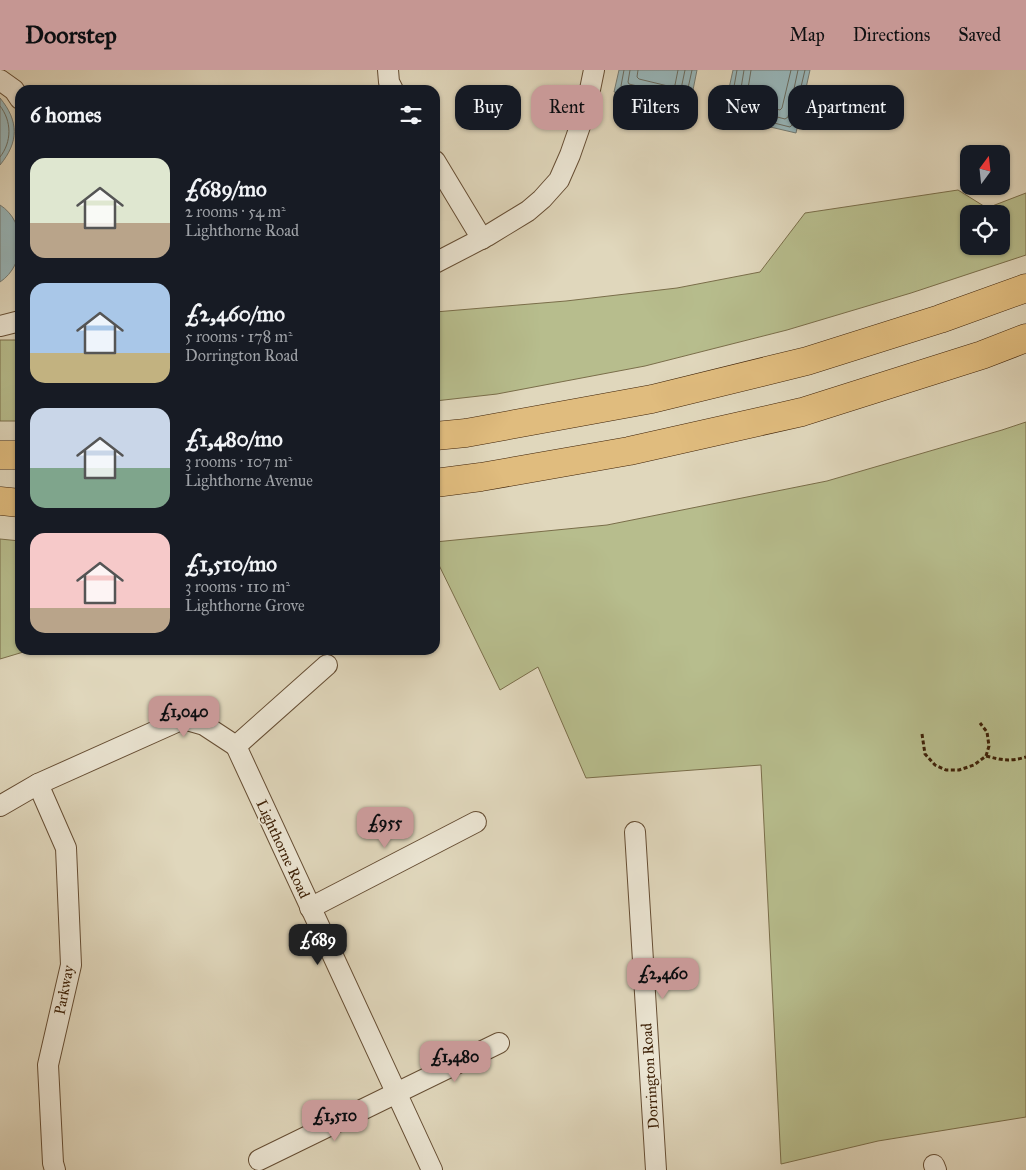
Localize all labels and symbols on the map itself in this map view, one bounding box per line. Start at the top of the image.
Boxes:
north arrow [960,145,1010,195]
pin: £1,040 [143,696,225,738]
street label: Lighthorne Road [252,797,314,902]
pin: £955 [355,806,415,849]
pin: £689 [288,924,348,966]
pin: £2,460 [622,958,704,1000]
street label: Parkway [50,963,78,1016]
street label: Dorrington Road [637,1022,663,1130]
pin: £1,480 [414,1040,496,1083]
pin: £1,510 [294,1100,376,1142]

